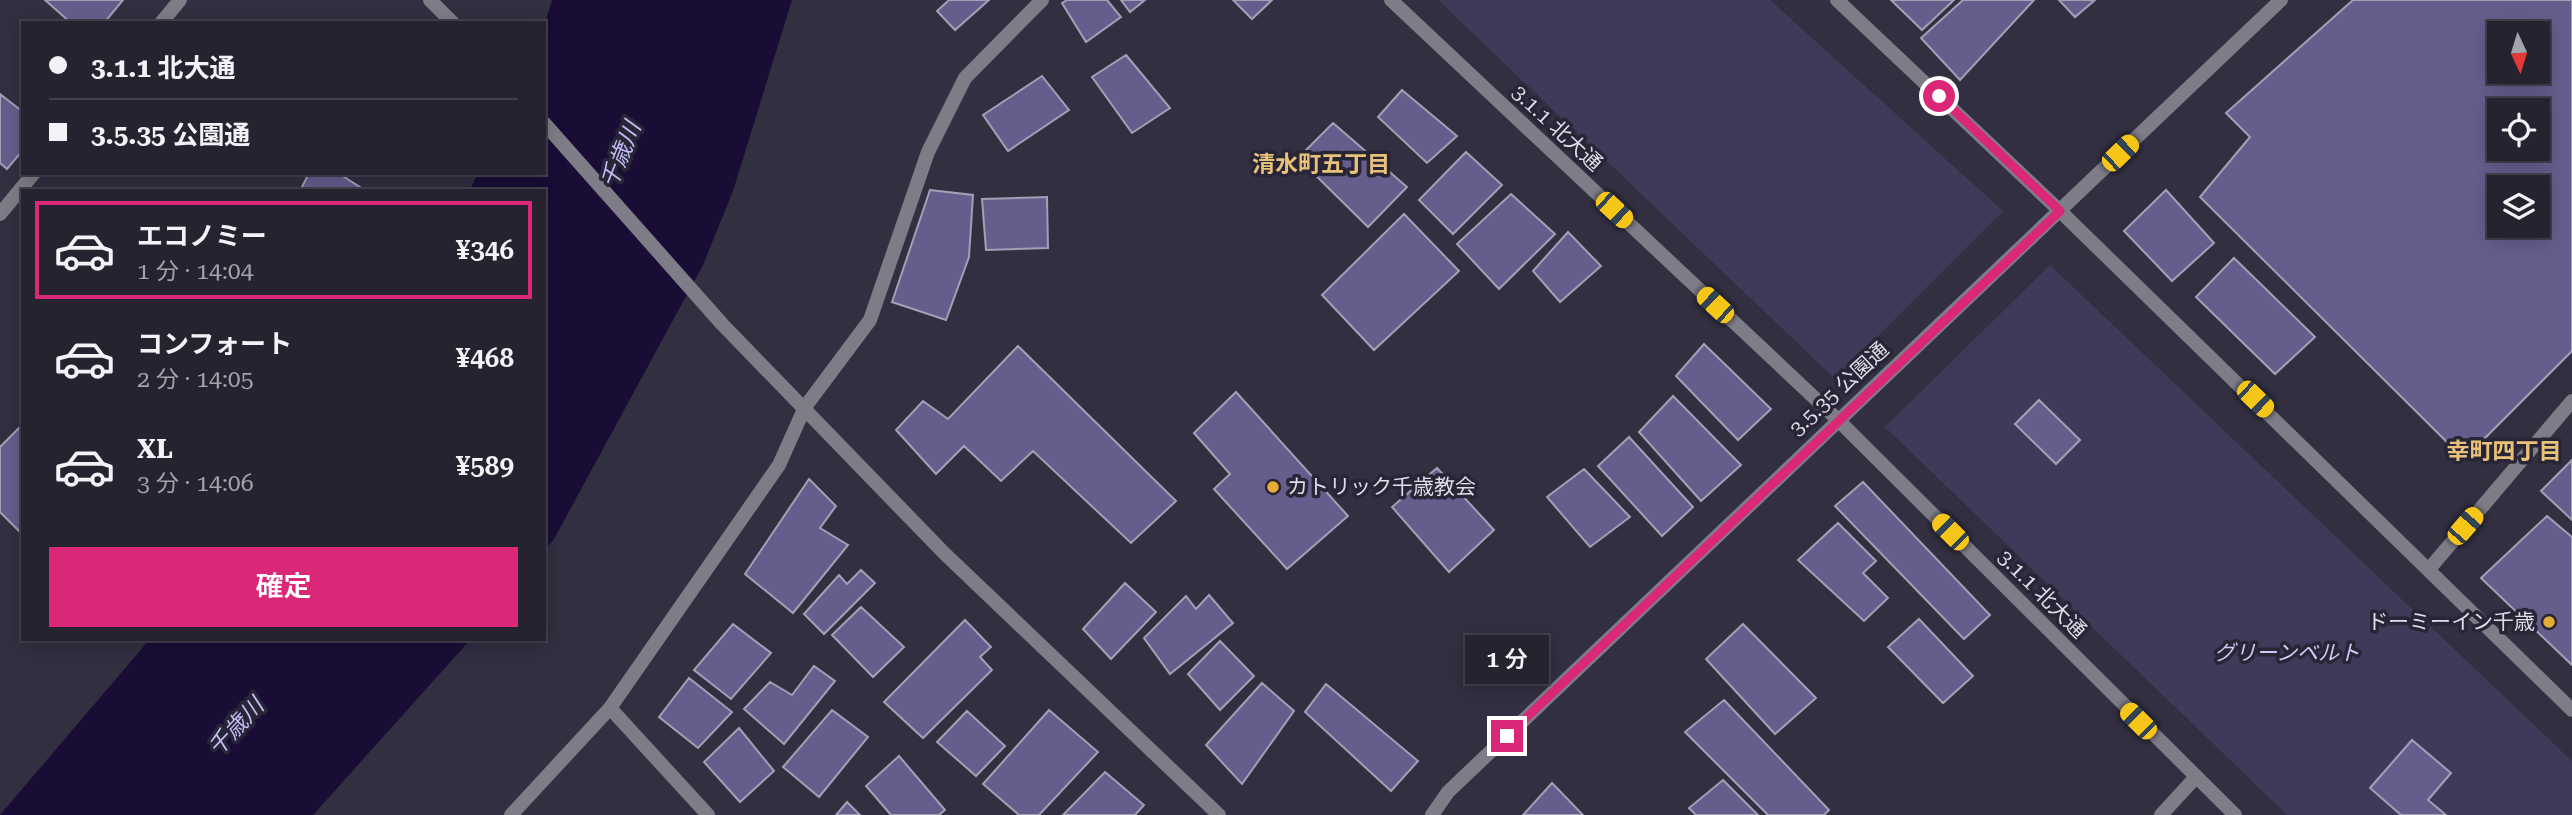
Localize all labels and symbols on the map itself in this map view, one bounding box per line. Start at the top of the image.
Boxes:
north arrow [2487,21,2550,84]
street label: 3.1.1 北大通 [1507,80,1607,176]
route start [1923,80,1955,112]
water label: 千歳川 [596,115,648,192]
car [2098,131,2143,175]
district label: 清水町五丁目 [1252,151,1390,178]
car [1592,188,1637,232]
car [1693,283,1738,327]
street label: 3.5.35 公園通 [1785,337,1893,441]
car [2233,377,2278,421]
district label: 幸町四丁目 [2447,438,2562,465]
place label: カトリック千歳教会 [1287,475,1476,499]
marker: カトリック千歳教会 [1265,479,1281,495]
car [2444,503,2487,549]
car [1928,510,1973,554]
street label: 3.1.1 北大通 [1993,545,2091,643]
place label: ドーミーイン千歳 [2367,610,2535,634]
marker: ドーミーイン千歳 [2541,614,2557,630]
callout: 1 分 [1465,634,1549,684]
park label: グリーンベルト [2214,641,2360,665]
water label: 千歳川 [203,690,271,761]
car [2116,699,2161,743]
route end [1491,720,1523,752]

